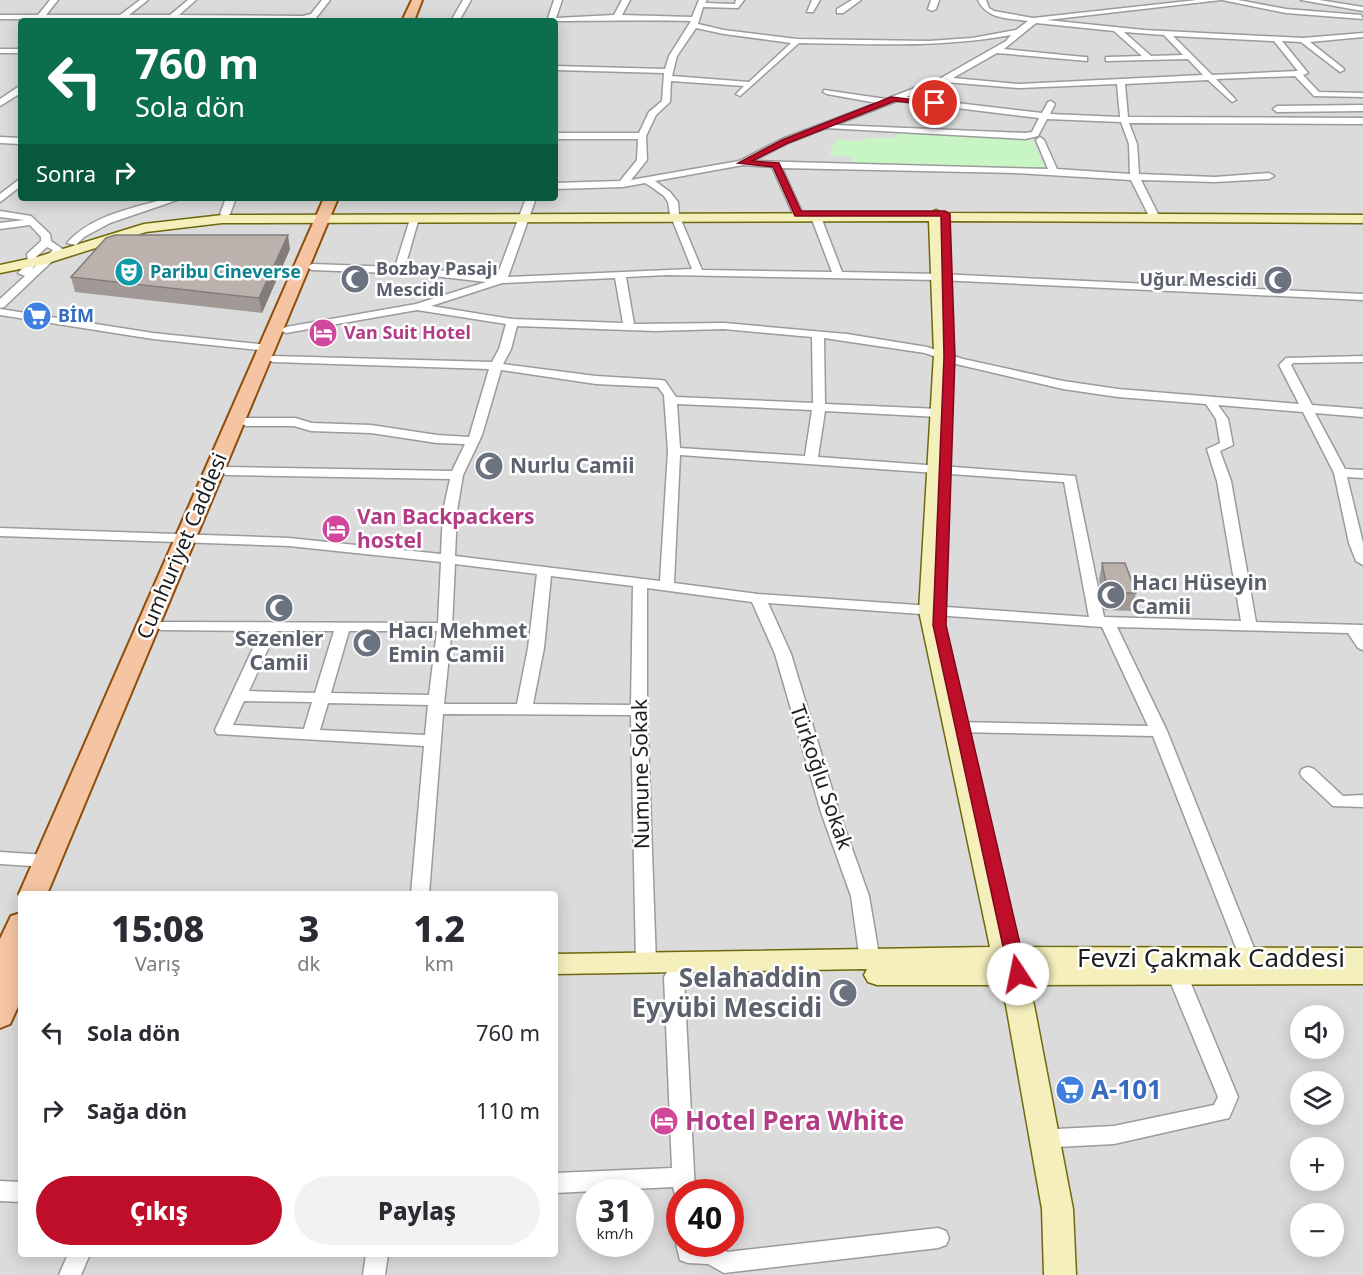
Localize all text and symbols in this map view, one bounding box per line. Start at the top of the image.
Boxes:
text: 760 m [135,34,259,91]
icon: left [36,42,114,120]
pin [909,77,960,128]
icon: arrive [918,86,951,119]
text: Sola dön [135,88,245,125]
icon: right [108,156,141,189]
text: Sonra [36,158,96,188]
theatre icon: Paribu Cineverse [113,256,145,288]
place label: Bozbay Pasajı Mescidi [376,256,498,301]
place label: Paribu Cineverse [150,259,301,283]
mosque icon: Bozbay Pasajı Mescidi [339,263,371,295]
mosque icon: Uğur Mescidi [1262,264,1294,296]
place label: Uğur Mescidi [1139,267,1257,291]
supermarket icon: BİM [21,300,53,332]
place label: BİM [58,303,94,327]
hotel icon: Van Suit Hotel [307,317,339,349]
place label: Van Suit Hotel [344,320,471,344]
street label: Cumhuriyet Caddesi [129,448,233,643]
mosque icon: Nurlu Camii [473,450,505,482]
place label: Nurlu Camii [510,451,635,479]
place label: Van Backpackers hostel [357,502,535,554]
hotel icon: Van Backpackers hostel [320,513,352,545]
place label: Hacı Hüseyin Camii [1132,568,1268,620]
mosque icon: Hacı Hüseyin Camii [1095,579,1127,611]
mosque icon: Sezenler Camii [263,592,295,624]
place label: Hacı Mehmet Emin Camii [388,616,527,668]
place label: Sezenler Camii [235,624,324,676]
mosque icon: Hacı Mehmet Emin Camii [351,627,383,659]
street label: Numune Sokak [625,698,655,849]
street label: Türkoğlu Sokak [784,701,860,854]
text: 15:08 [111,904,204,953]
text: 3 [298,904,319,953]
text: 1.2 [413,904,465,953]
street label: Fevzi Çakmak Caddesi [1077,939,1345,975]
position arrow [986,942,1050,1006]
text: Varış [135,950,181,977]
text: dk [297,950,320,977]
text: km [424,950,454,977]
place label: Selahaddin Eyyübi Mescidi [631,959,822,1025]
mosque icon: Selahaddin Eyyübi Mescidi [827,977,859,1009]
map controls [1290,1005,1344,1257]
button: sound [1290,1005,1344,1059]
icon: left [36,1016,69,1049]
text: Sola dön [87,1017,180,1047]
text: 760 m [476,1017,540,1047]
place label: A-101 [1091,1071,1162,1107]
button: layers [1290,1071,1344,1125]
supermarket icon: A-101 [1054,1074,1086,1106]
icon: right [36,1094,69,1127]
text: Sağa dön [87,1095,187,1125]
text: 110 m [476,1095,540,1125]
place label: Hotel Pera White [685,1102,904,1138]
hotel icon: Hotel Pera White [648,1105,680,1137]
button: + [1290,1137,1344,1191]
button: Çıkış [36,1176,282,1245]
button: Paylaş [294,1176,540,1245]
speed limit sign: 40 [666,1179,744,1257]
text: 31 [598,1190,632,1231]
button: − [1290,1203,1344,1257]
text: km/h [597,1223,633,1243]

